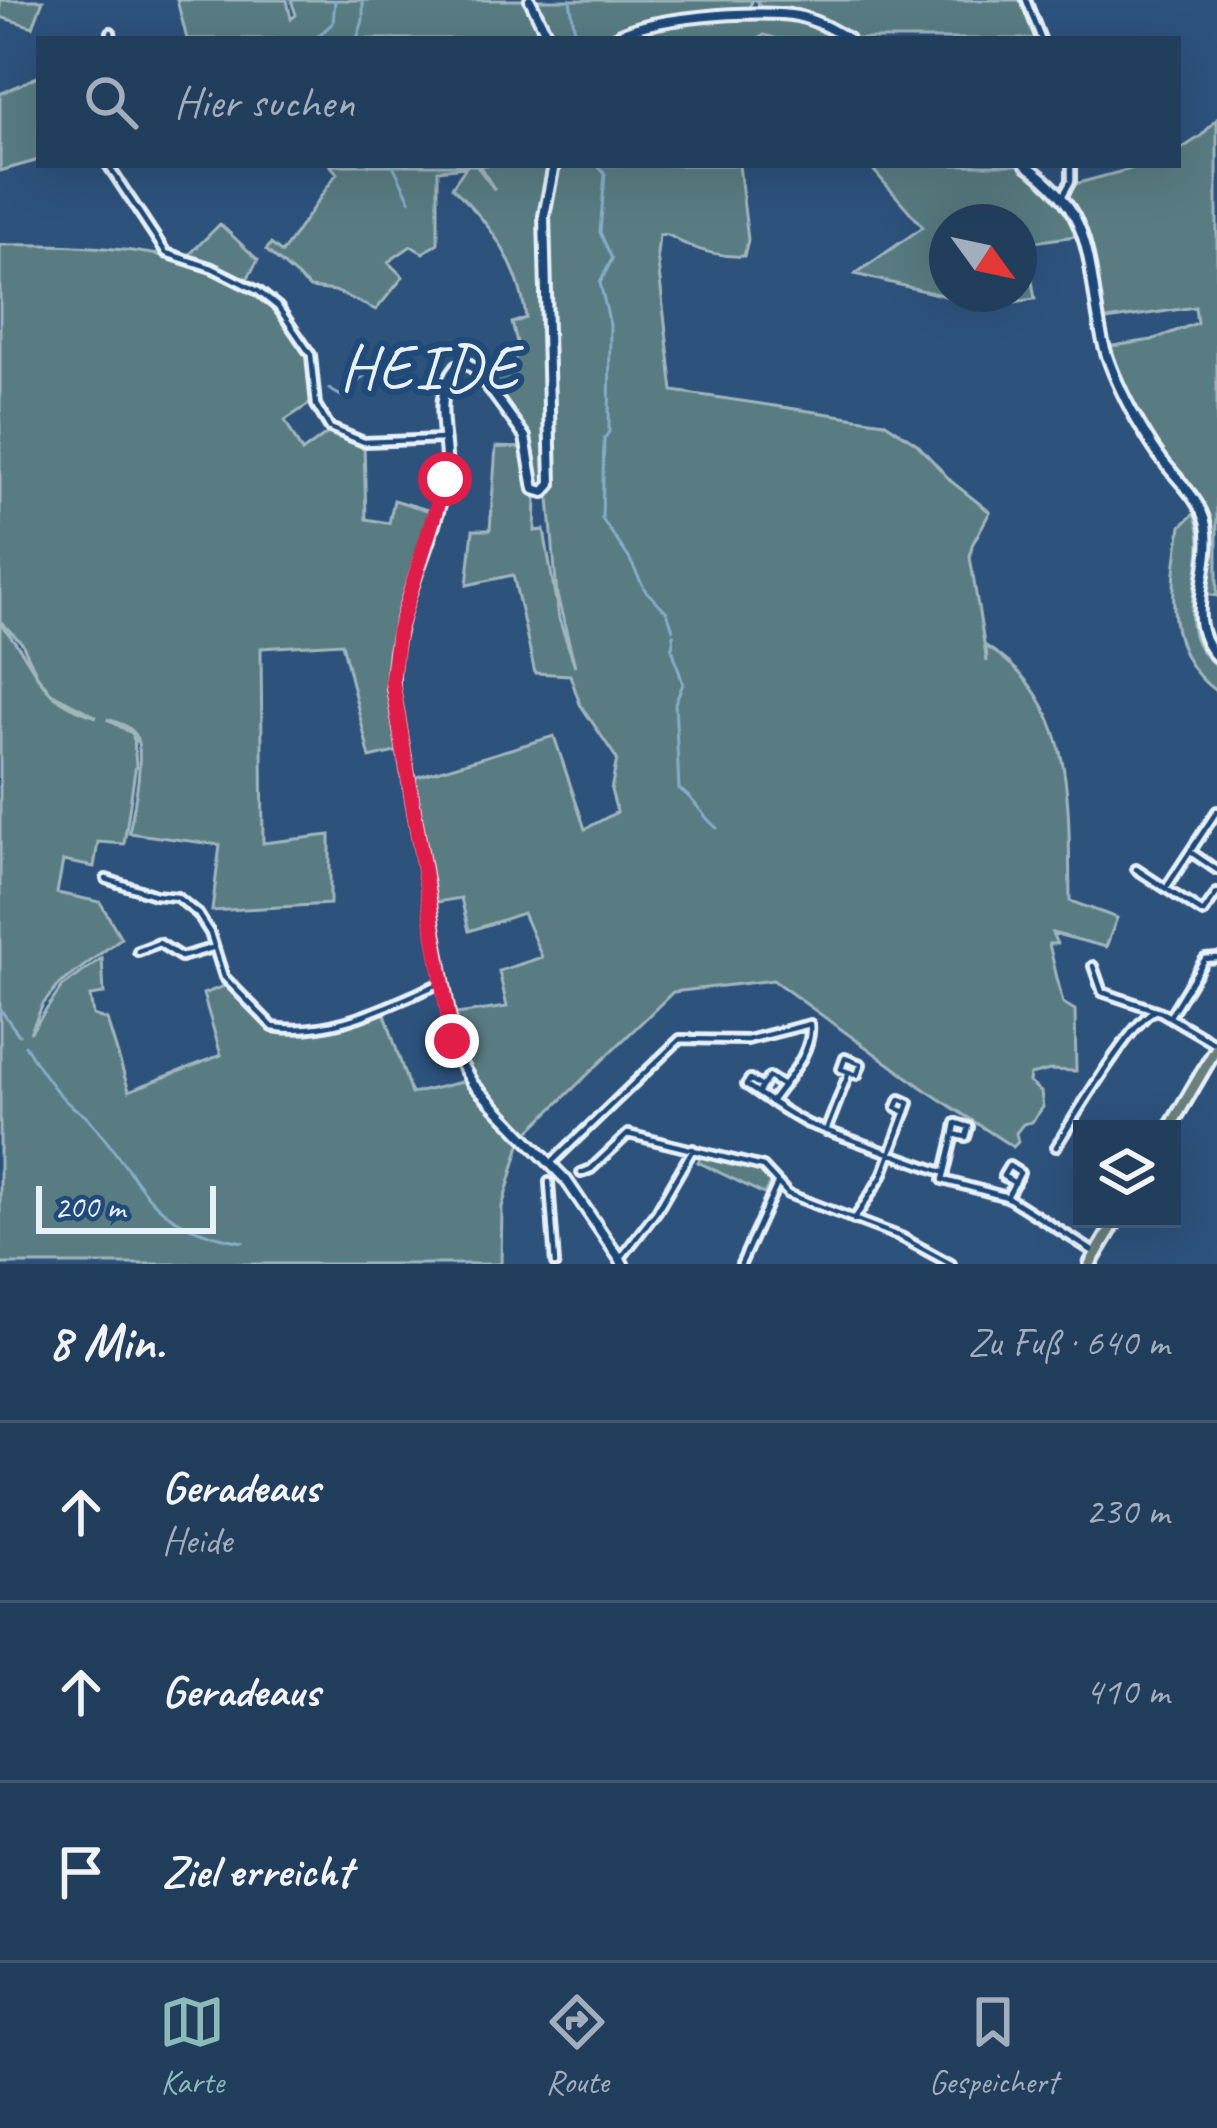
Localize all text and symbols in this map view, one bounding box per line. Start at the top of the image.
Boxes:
search box [36,36,1181,168]
icon: search [78,69,144,135]
text: Hier suchen [174,74,354,131]
north arrow [929,204,1037,312]
district label: HEIDE [340,328,525,407]
route start [418,452,472,506]
route end [425,1014,479,1068]
map controls [1073,1120,1181,1228]
button: layers [1073,1120,1181,1228]
scale bar [36,1180,216,1233]
text: 200 m [54,1186,125,1228]
text: 8 Min. [48,1310,164,1374]
text: Zu Fuß · 640 m [968,1318,1169,1367]
text: Geradeaus [162,1459,320,1516]
icon: ahead [48,1479,114,1545]
text: 230 m [1085,1487,1169,1536]
text: Heide [162,1516,232,1565]
icon: ahead [48,1659,114,1725]
text: Geradeaus [162,1663,320,1720]
text: 410 m [1085,1667,1169,1716]
icon: arrive [48,1839,114,1905]
text: Ziel erreicht [162,1843,352,1900]
tab: Karte [159,1989,225,2103]
tab: Route [544,1989,610,2103]
tab: Gespeichert [929,1989,1058,2103]

